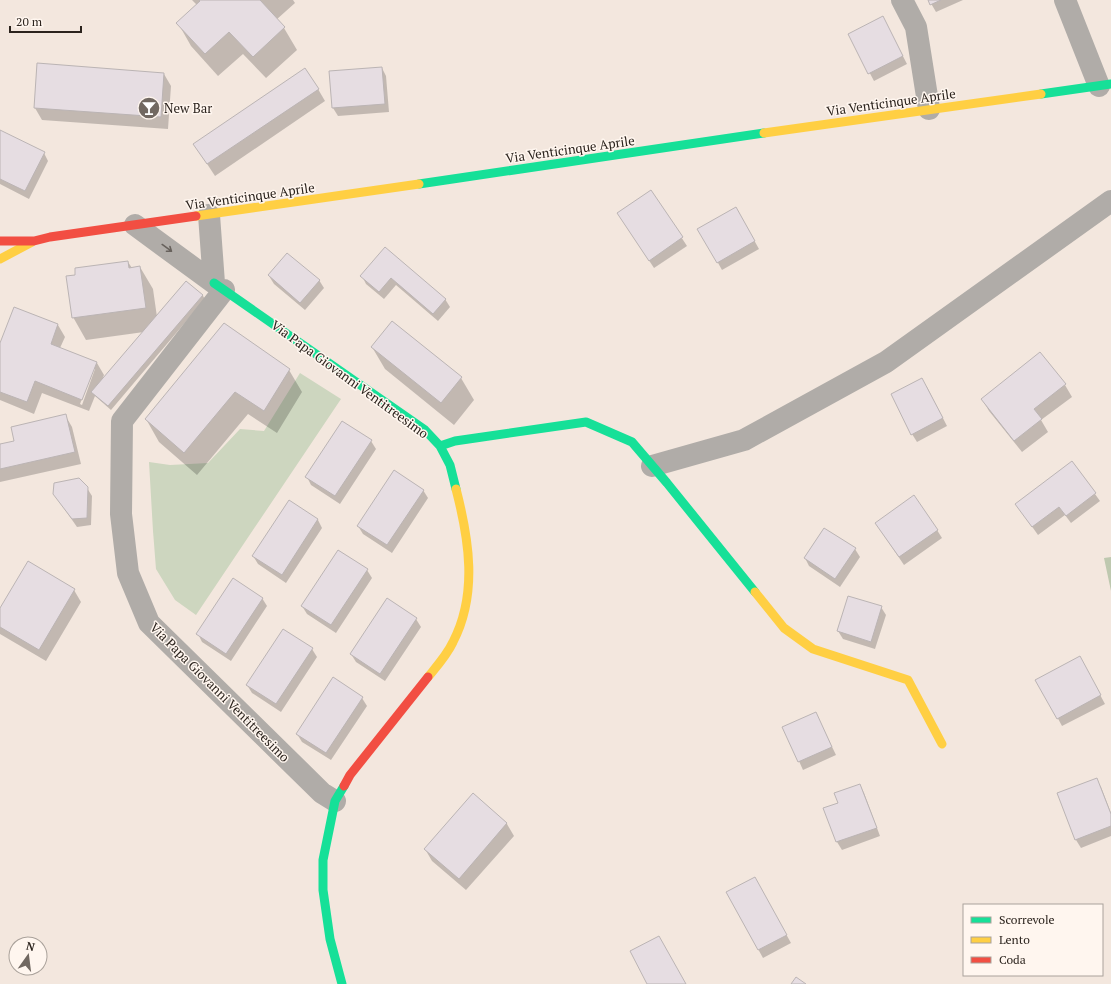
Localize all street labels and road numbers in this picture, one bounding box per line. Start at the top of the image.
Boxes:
street label: Via Venticinque Aprile [825,84,957,120]
street label: Via Venticinque Aprile [504,131,636,167]
street label: Via Venticinque Aprile [184,178,316,214]
street label: Via Papa Giovanni Ventitreesimo [268,316,432,442]
street label: Via Papa Giovanni Ventitreesimo [146,618,294,766]

